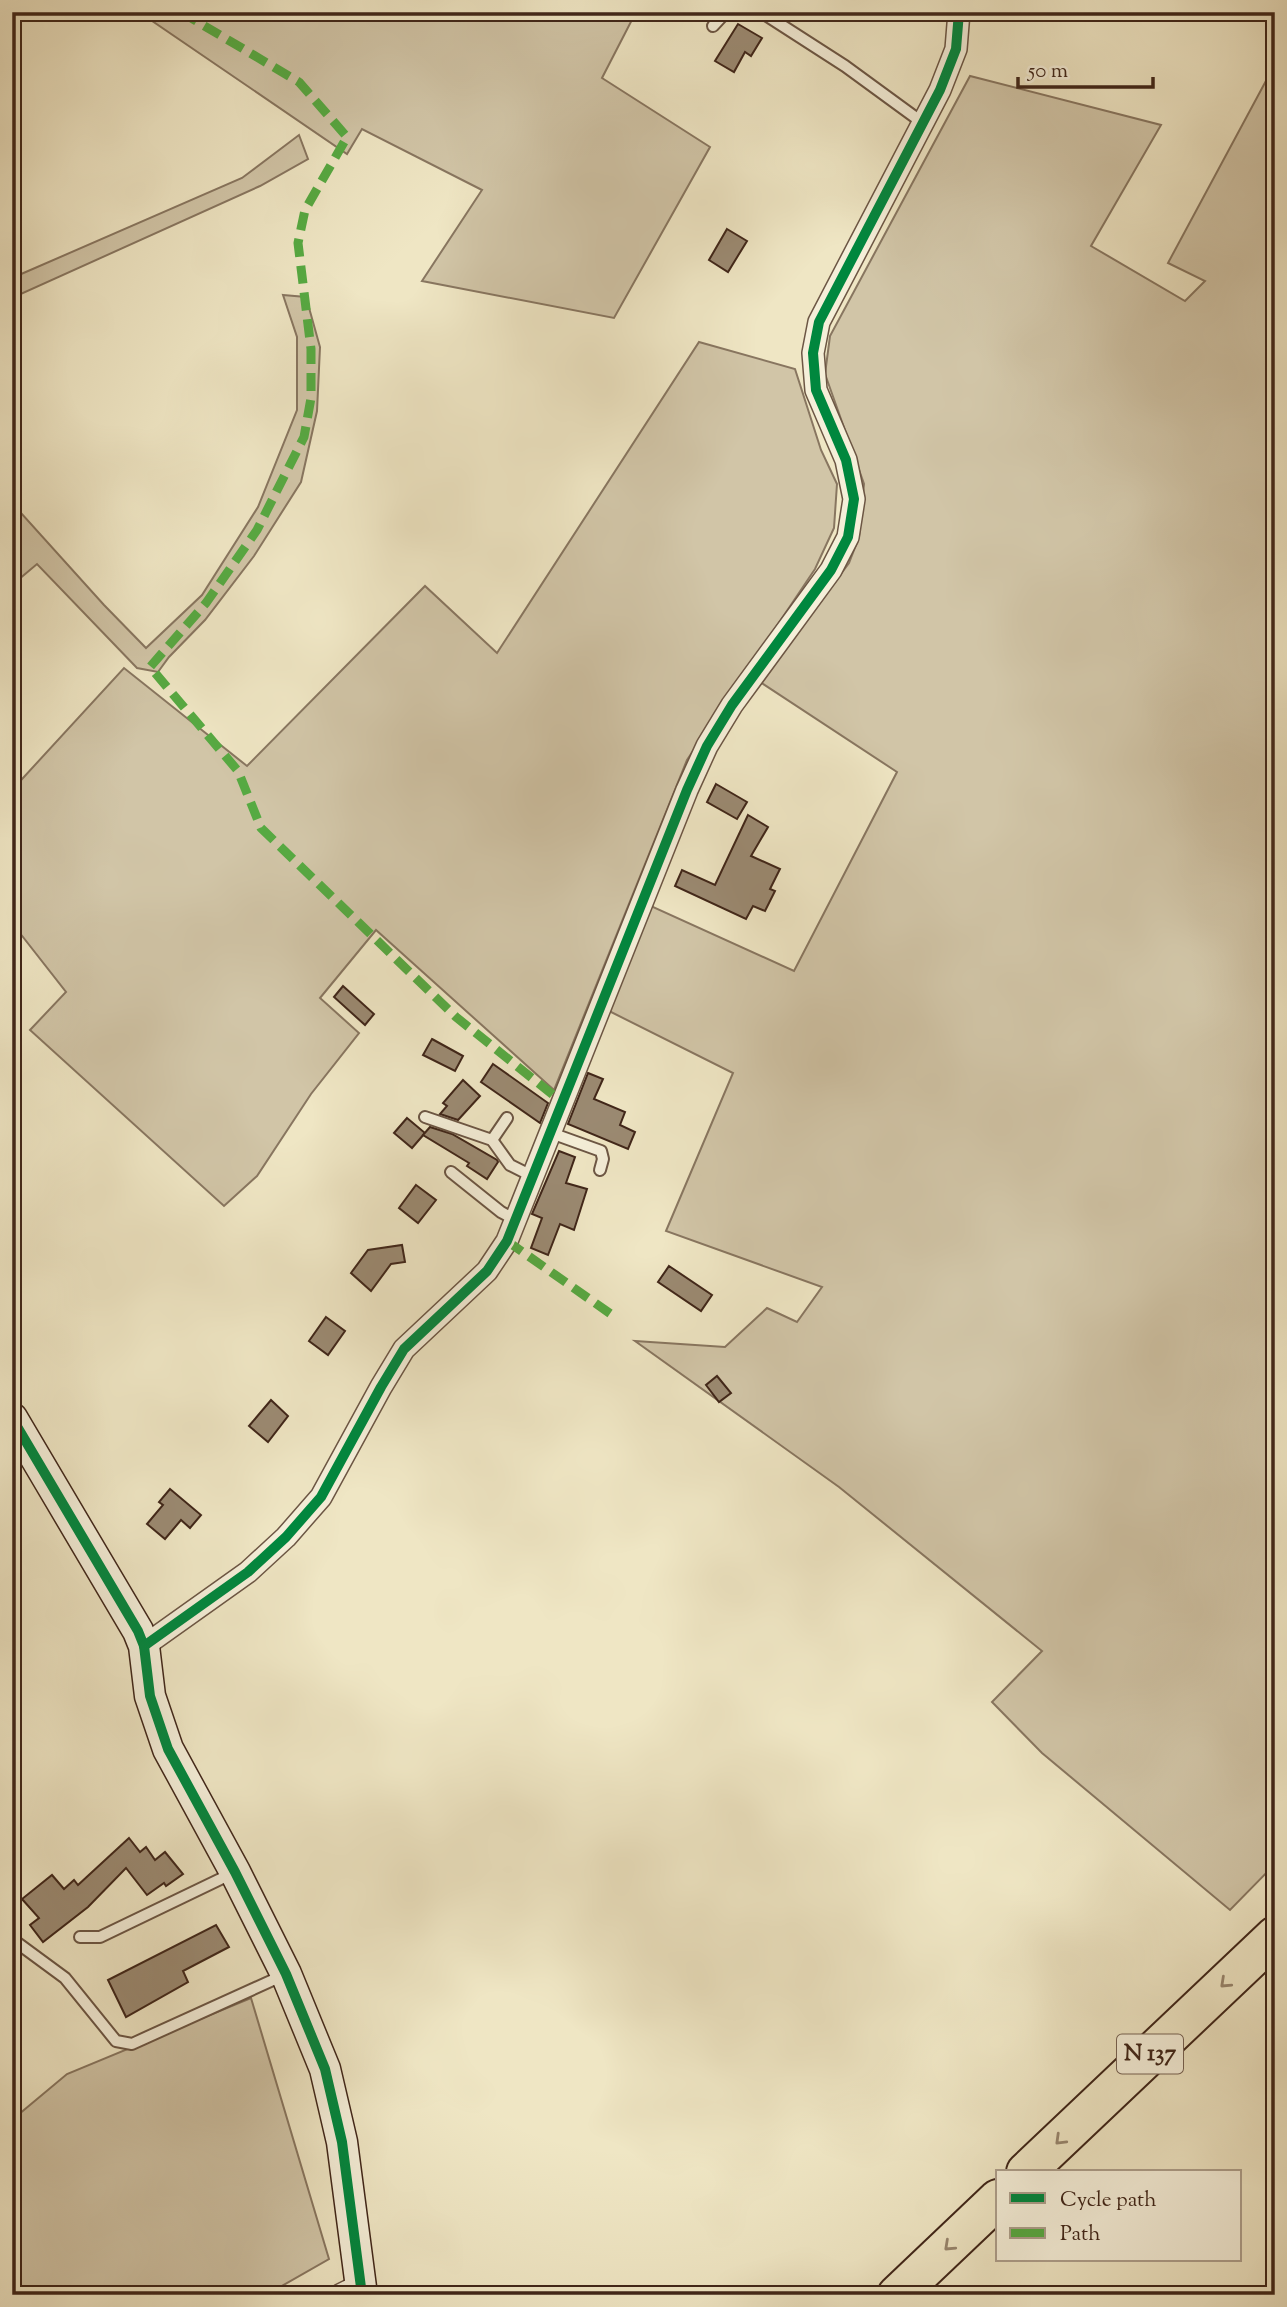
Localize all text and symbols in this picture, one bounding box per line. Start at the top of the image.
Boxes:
scale bar [1018,46,1152,90]
text: 50 m [1027,57,1068,87]
one-way arrow [1220,1975,1233,1988]
road number: N 137 [1117,2035,1183,2074]
one-way arrow [1055,2132,1068,2144]
legend [996,2170,1242,2262]
text: Cycle path [1060,2186,1157,2216]
text: Path [1060,2220,1101,2250]
one-way arrow [944,2237,957,2250]

